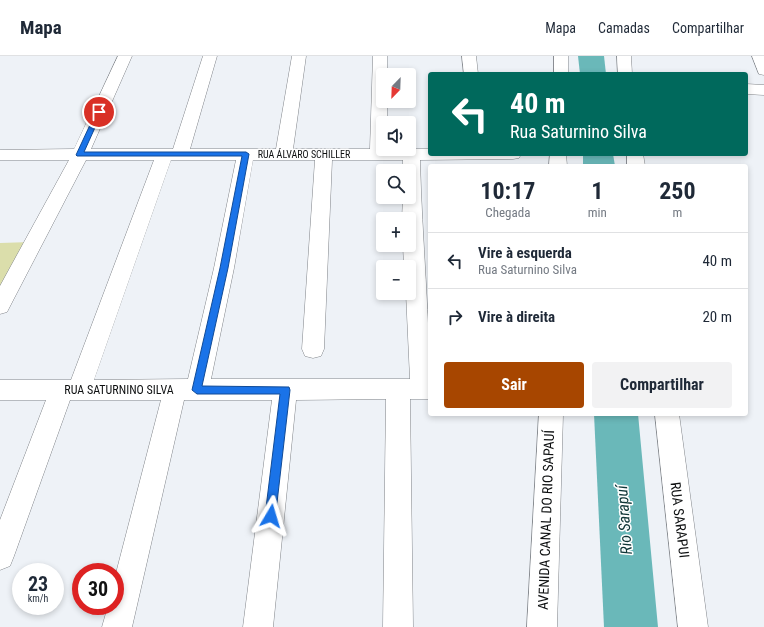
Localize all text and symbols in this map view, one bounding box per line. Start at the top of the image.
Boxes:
text: Mapa [20,16,62,39]
text: Mapa [545,20,576,36]
text: Camadas [598,20,650,36]
text: Compartilhar [672,20,744,36]
north arrow [376,68,416,108]
map controls [376,68,416,300]
text: 40 m [510,87,566,120]
icon: left [444,88,496,140]
pin [82,95,116,129]
icon: arrive [88,101,110,123]
button: sound [376,116,416,156]
text: Rua Saturnino Silva [510,121,647,142]
street label: RUA ÁLVARO SCHILLER [258,148,351,160]
button: search [376,164,416,204]
text: 10:17 [480,177,535,205]
text: 1 [591,177,603,205]
text: 250 [659,177,696,205]
text: Chegada [485,205,530,220]
text: min [588,205,607,220]
text: m [673,205,682,220]
button: + [376,212,416,252]
text: Vire à esquerda [478,244,572,262]
icon: left [444,250,466,272]
text: 40 m [702,252,732,270]
button: − [376,260,416,300]
text: Rua Saturnino Silva [478,262,577,277]
icon: right [444,306,466,328]
text: Vire à direita [478,308,555,326]
text: 20 m [702,308,732,326]
button: Sair [444,362,584,408]
button: Compartilhar [592,362,732,408]
street label: RUA SATURNINO SILVA [64,383,174,397]
street label: AVENIDA CANAL DO RIO SAPAUÍ [534,429,557,610]
street label: RUA SARAPUI [667,481,693,559]
water label: Rio Sarapuí [612,482,636,555]
position arrow [250,495,292,537]
speed limit sign: 30 [72,563,124,615]
text: 23 [28,572,48,596]
text: km/h [28,593,48,604]

